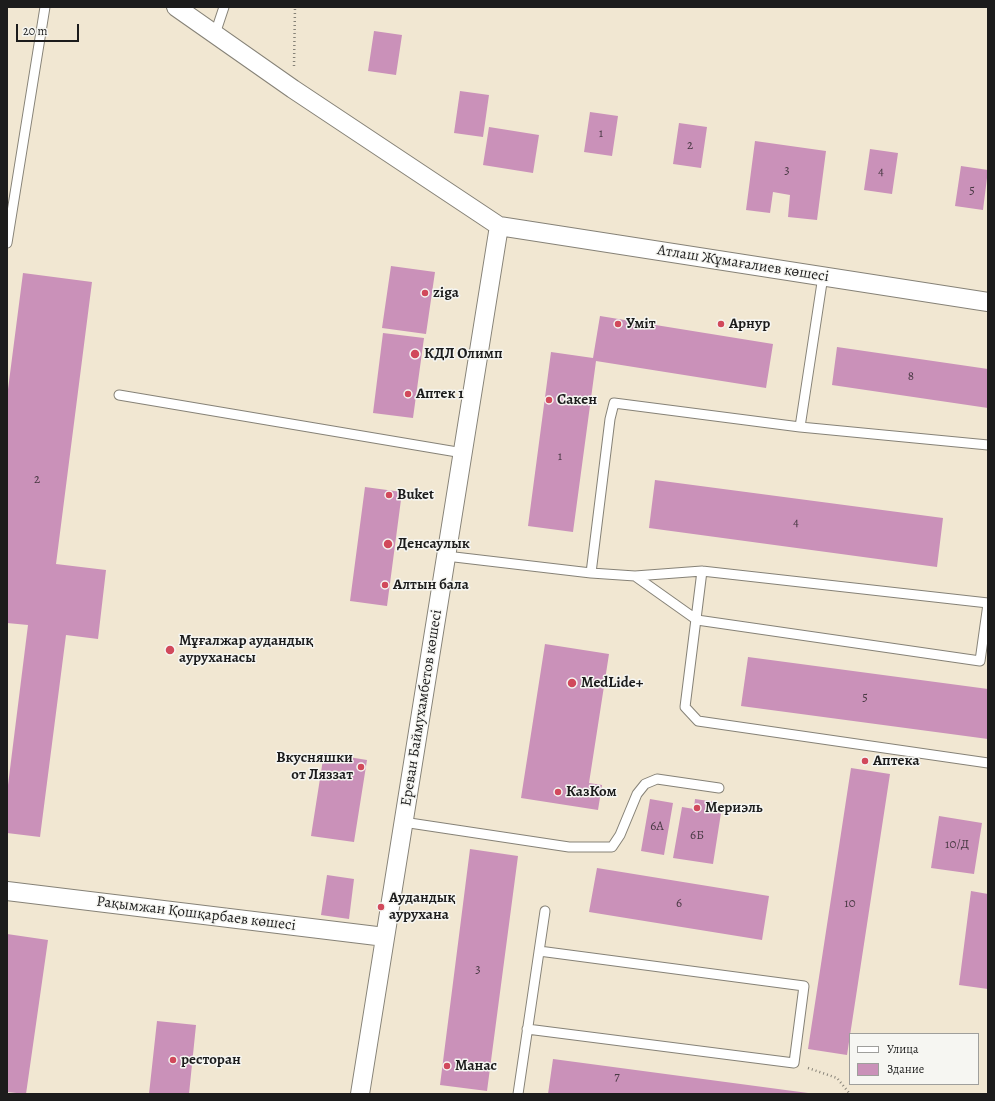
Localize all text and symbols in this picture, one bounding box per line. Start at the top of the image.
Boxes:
scale bar [18,16,81,42]
text: 20 m [23,23,47,39]
house number: 1 [599,126,603,142]
house number: 2 [687,138,693,154]
house number: 3 [784,163,790,179]
house number: 4 [878,164,884,180]
house number: 5 [969,183,975,199]
street label: Атлаш Жұмағалиев көшесі [656,242,830,286]
place label: ziga [433,284,459,302]
marker: ziga [420,288,430,298]
place label: Умiт [626,315,655,333]
place label: Арнур [729,315,770,333]
marker: Умiт [613,319,623,329]
marker: Арнур [716,319,726,329]
place label: КДЛ Олимп [424,345,503,363]
marker: КДЛ Олимп [409,348,421,360]
house number: 8 [908,369,914,385]
place label: Аптек 1 [416,385,464,403]
marker: Аптек 1 [403,389,413,399]
place label: Сакен [557,391,597,409]
marker: Сакен [544,395,554,405]
house number: 1 [558,449,562,465]
house number: 2 [34,472,40,488]
place label: Buket [397,486,434,504]
marker: Buket [384,490,394,500]
house number: 4 [793,515,799,531]
place label: Денсаулык [397,535,470,553]
marker: Денсаулык [382,538,394,550]
place label: Алтын бала [393,576,469,594]
marker: Алтын бала [380,580,390,590]
street label: Ереван Баймухамбетов көшесі [398,608,446,808]
place label: Мұғалжар аудандық ауруханасы [179,632,313,667]
marker: Мұғалжар аудандық ауруханасы [164,644,176,656]
place label: MedLide+ [581,674,643,692]
marker: MedLide+ [566,677,578,689]
house number: 5 [862,690,868,706]
place label: Вкусняшки от Ляззат [276,749,353,784]
place label: Аптека [873,752,920,770]
marker: Аптека [860,756,870,766]
marker: Вкусняшки от Ляззат [356,762,366,772]
place label: КазКом [566,783,617,801]
marker: КазКом [553,787,563,797]
place label: Мериэль [705,799,763,817]
marker: Мериэль [692,803,702,813]
house number: 6А [650,819,664,835]
house number: 6Б [690,828,704,844]
house number: 10/Д [945,837,969,853]
place label: Аудандық аурухана [389,889,455,924]
street label: Рақымжан Қошқарбаев көшесі [95,893,297,935]
house number: 6 [676,896,682,912]
house number: 10 [844,896,856,912]
marker: Аудандық аурухана [376,902,386,912]
house number: 3 [475,962,481,978]
legend [849,1033,979,1085]
text: Улица [887,1041,918,1057]
place label: ресторан [181,1051,241,1069]
marker: ресторан [168,1055,178,1065]
place label: Манас [455,1057,497,1075]
marker: Манас [442,1061,452,1071]
text: Здание [887,1061,924,1077]
house number: 7 [614,1069,620,1085]

